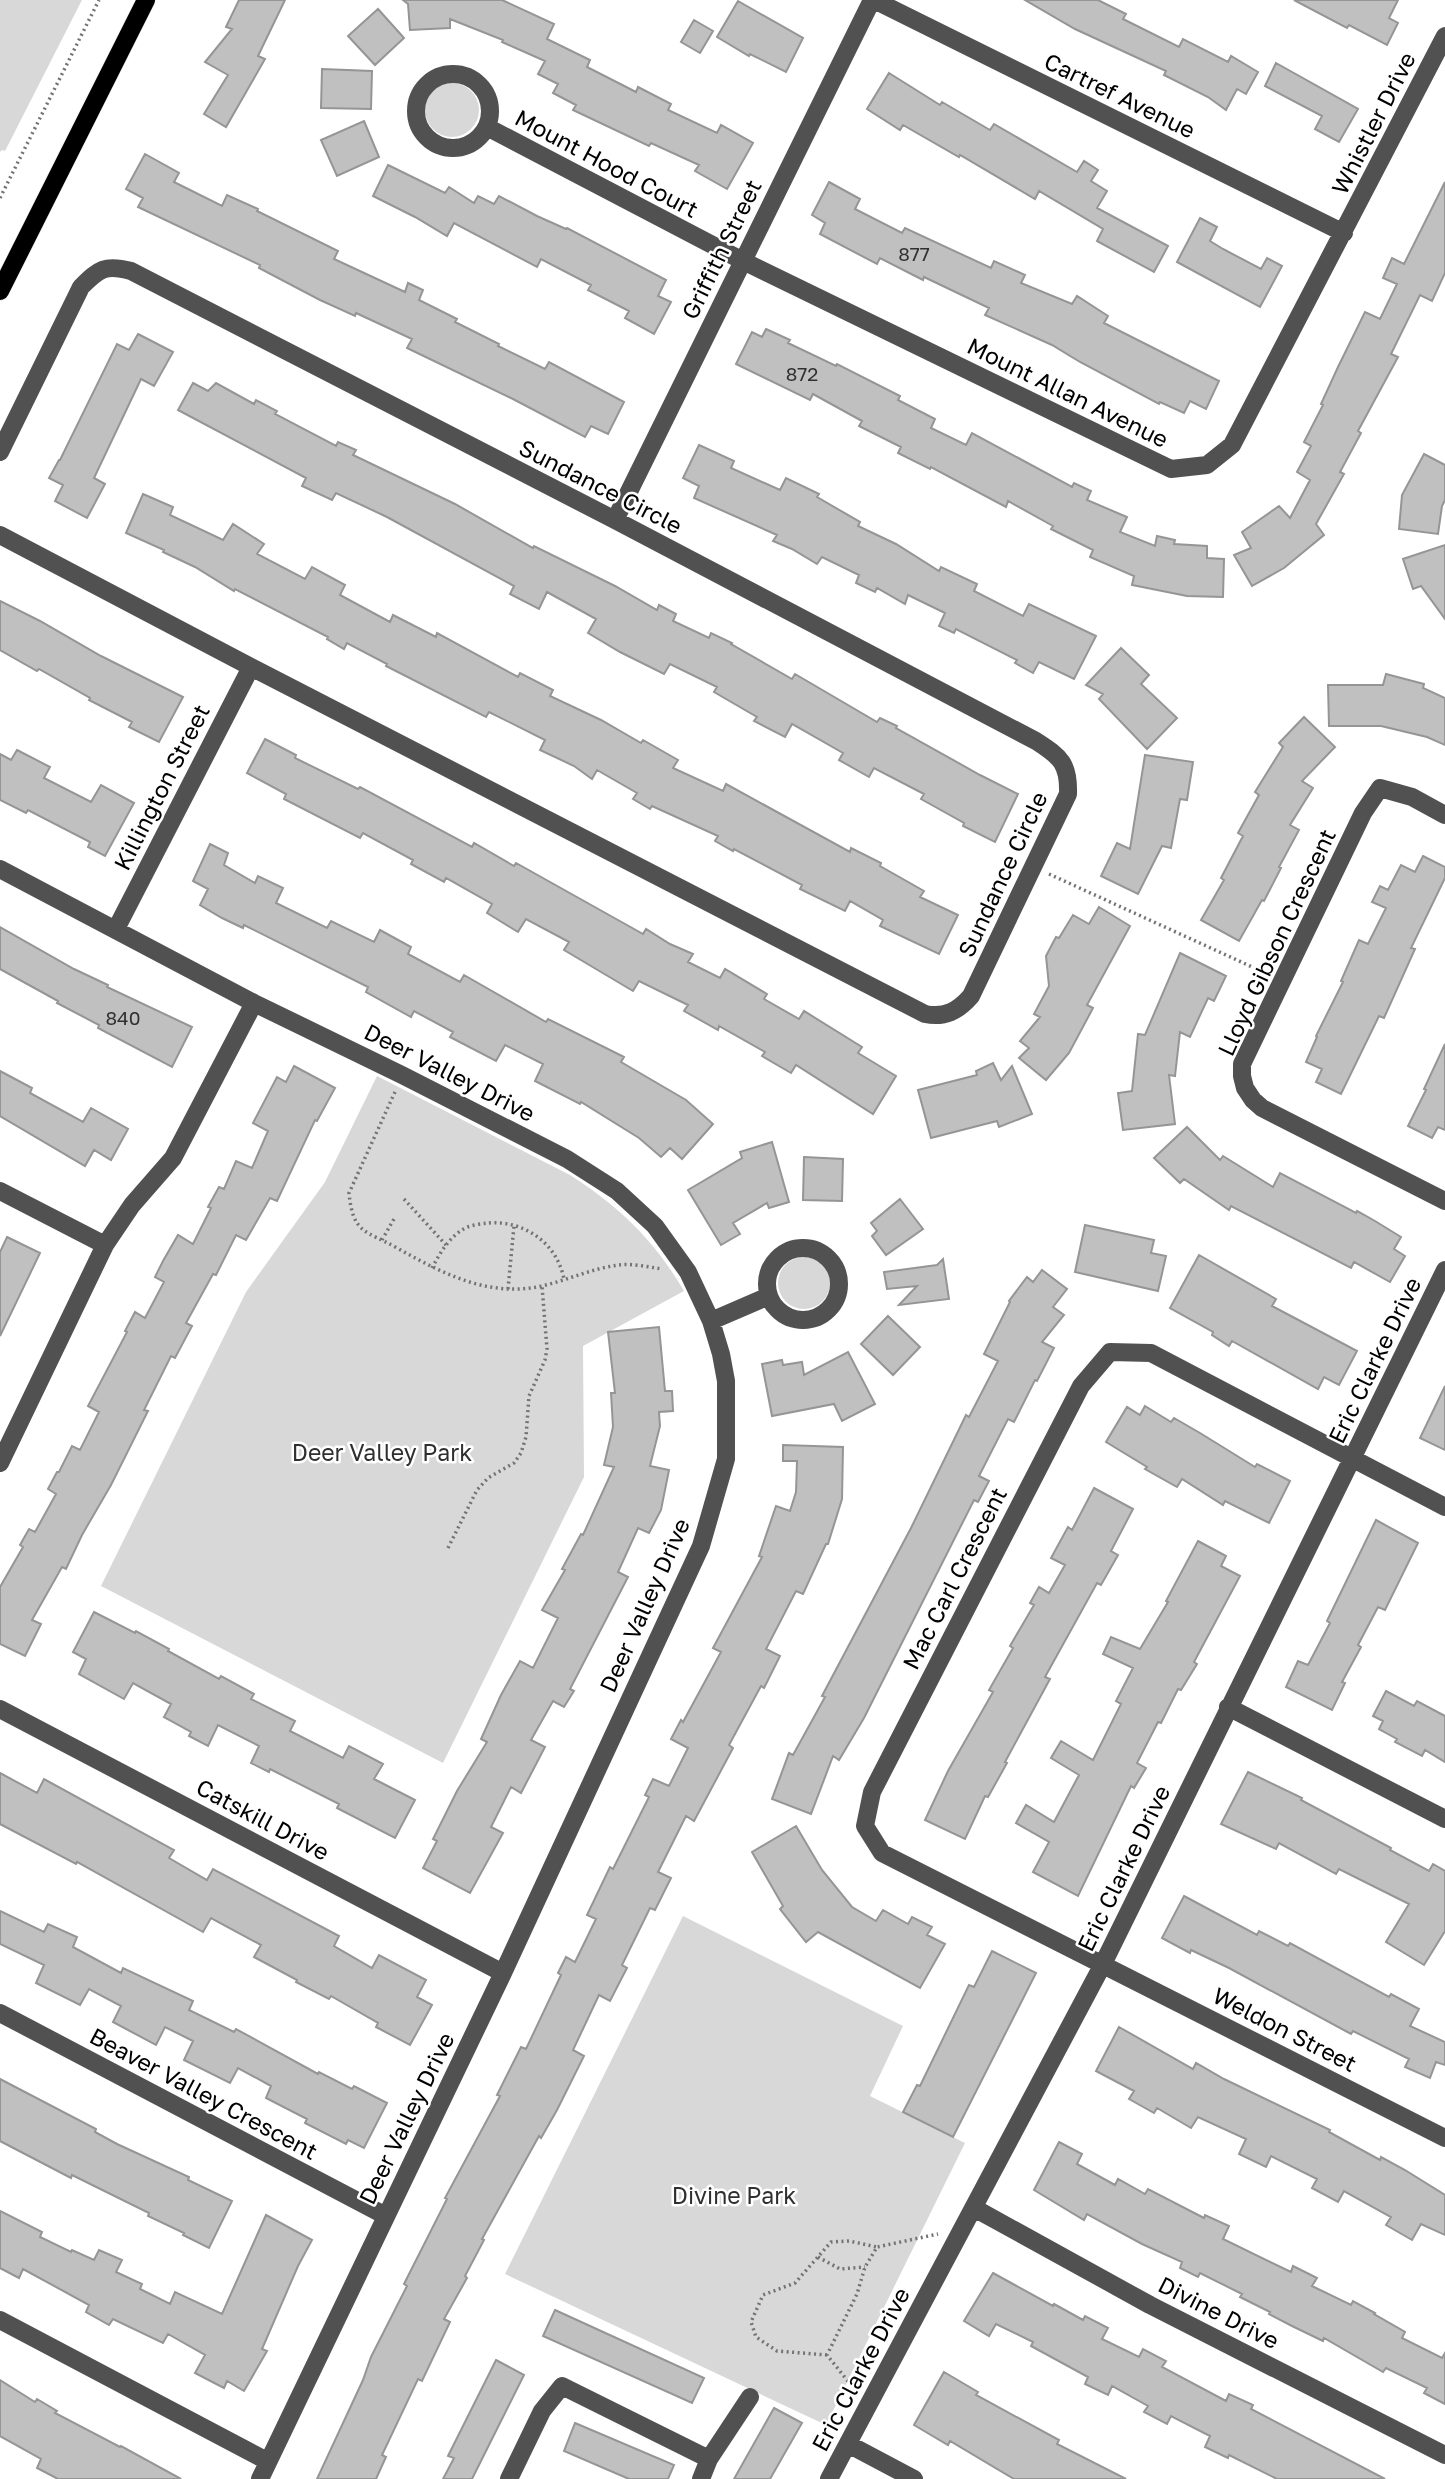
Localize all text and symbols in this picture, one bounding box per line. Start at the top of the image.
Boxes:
street label: Cartref Avenue [1040,46,1200,144]
street label: Whistler Drive [1325,47,1421,199]
street label: Mount Hood Court [511,103,703,223]
street label: Griffith Street [675,175,767,323]
house number: 877 [898,242,930,265]
street label: Mount Allan Avenue [963,331,1173,453]
house number: 872 [786,362,818,385]
street label: Sundance Circle [515,433,687,539]
street label: Killington Street [107,699,215,875]
street label: Sundance Circle [951,787,1053,961]
street label: Lloyd Gibson Crescent [1211,824,1341,1060]
house number: 840 [106,1006,140,1029]
street label: Deer Valley Drive [360,1017,540,1127]
street label: Eric Clarke Drive [1322,1273,1426,1447]
park label: Deer Valley Park [292,1438,472,1466]
street label: Mac Carl Crescent [896,1482,1012,1674]
street label: Deer Valley Drive [593,1514,695,1696]
street label: Catskill Drive [192,1772,334,1866]
street label: Eric Clarke Drive [1071,1781,1175,1955]
street label: Weldon Street [1208,1981,1362,2077]
street label: Beaver Valley Crescent [85,2021,323,2165]
street label: Deer Valley Drive [352,2028,460,2208]
park label: Divine Park [672,2181,796,2209]
street label: Divine Drive [1154,2270,1284,2354]
street label: Eric Clarke Drive [805,2282,915,2456]

